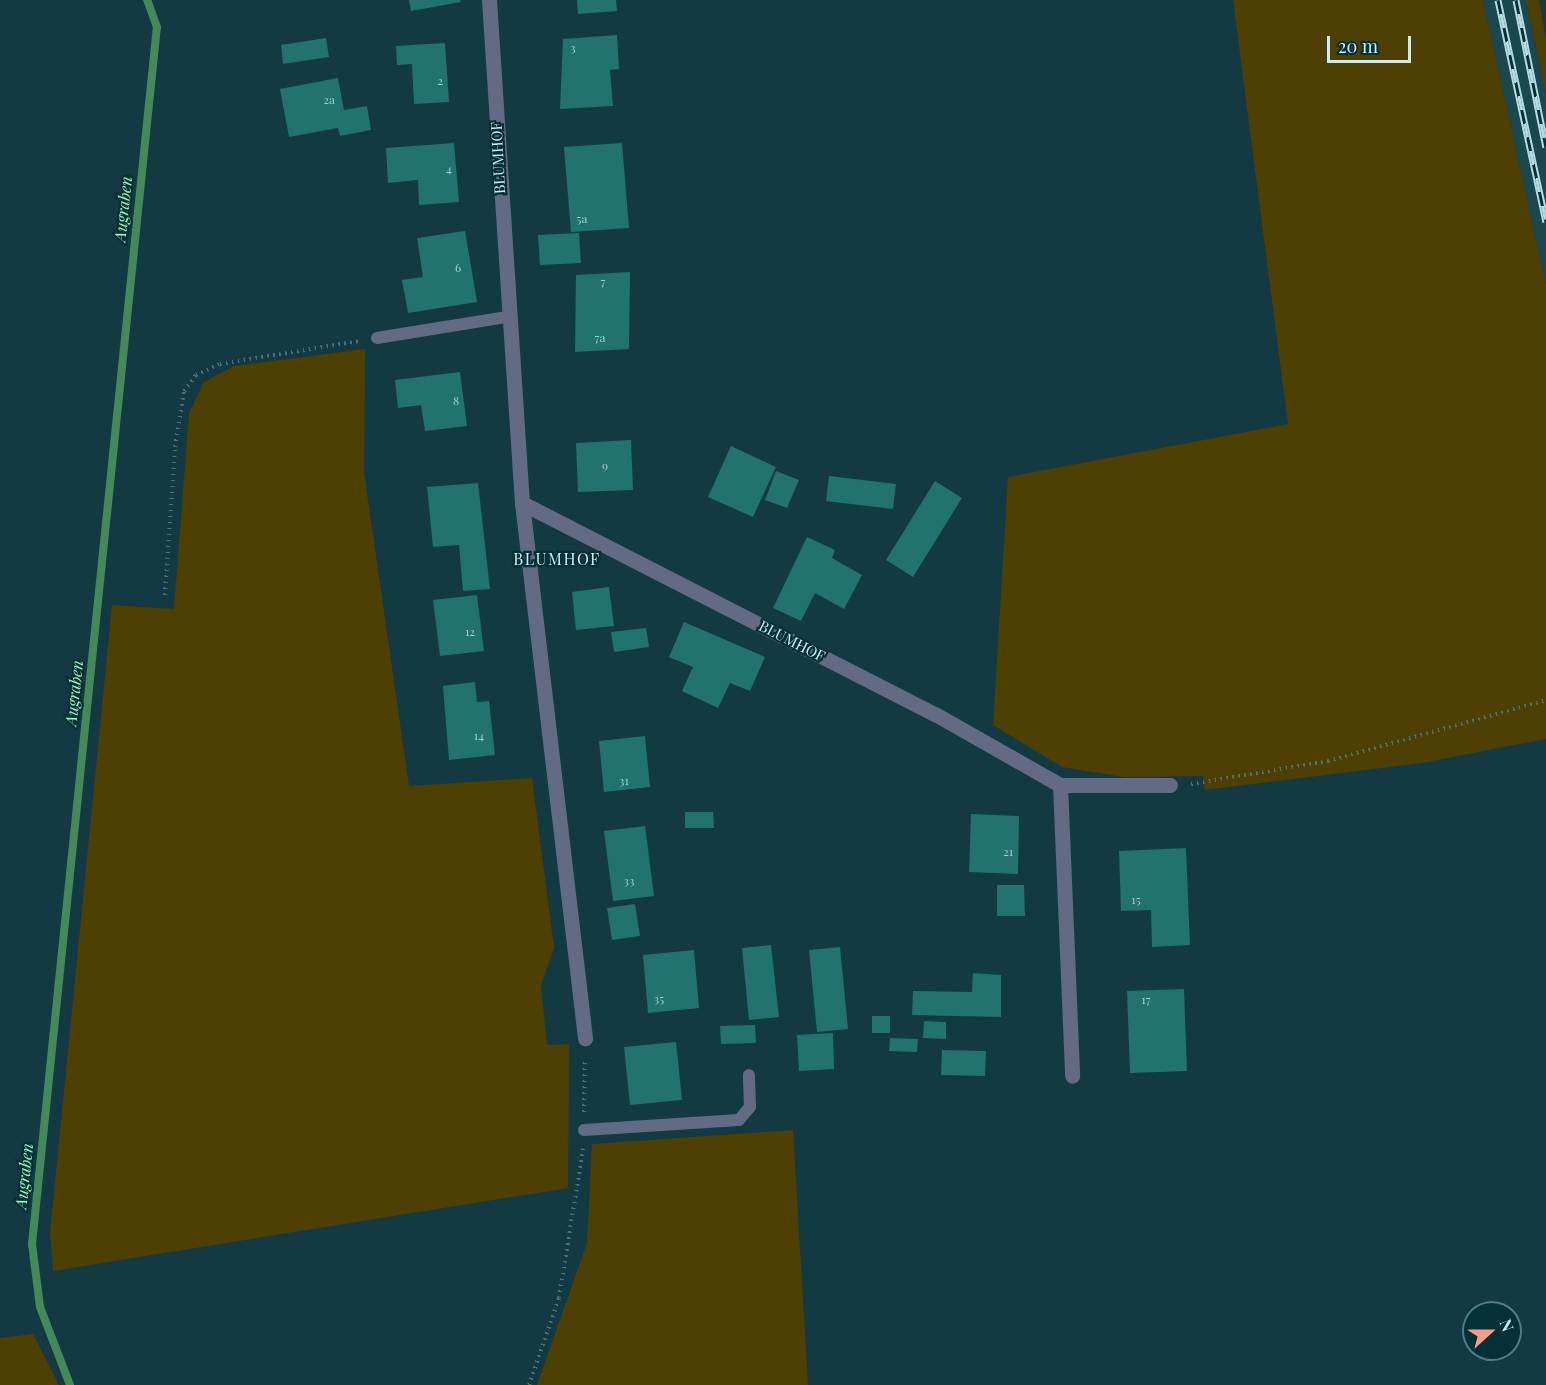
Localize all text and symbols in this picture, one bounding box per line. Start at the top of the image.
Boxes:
scale bar [1330,24,1414,62]
text: 20 m [1338,34,1378,58]
house number: 3 [570,41,576,55]
house number: 2 [437,74,443,88]
house number: 2a [323,93,335,107]
street label: BLUMHOF [487,122,509,194]
house number: 4 [446,162,452,176]
water label: Augraben [110,175,136,243]
house number: 5a [577,212,587,226]
house number: 6 [455,261,461,275]
house number: 7 [601,275,605,289]
house number: 7a [595,331,605,345]
house number: 8 [453,394,459,408]
house number: 9 [602,459,608,473]
district label: BLUMHOF [513,549,601,569]
street label: BLUMHOF [756,617,828,665]
house number: 12 [465,625,475,639]
water label: Augraben [61,659,87,727]
house number: 14 [474,729,484,743]
house number: 31 [619,774,629,788]
house number: 21 [1003,845,1013,859]
house number: 33 [624,874,634,888]
house number: 15 [1131,893,1141,907]
house number: 35 [654,992,664,1006]
house number: 17 [1141,993,1151,1007]
water label: Augraben [11,1142,37,1210]
north arrow [1462,1301,1522,1361]
text: N [1496,1316,1519,1334]

